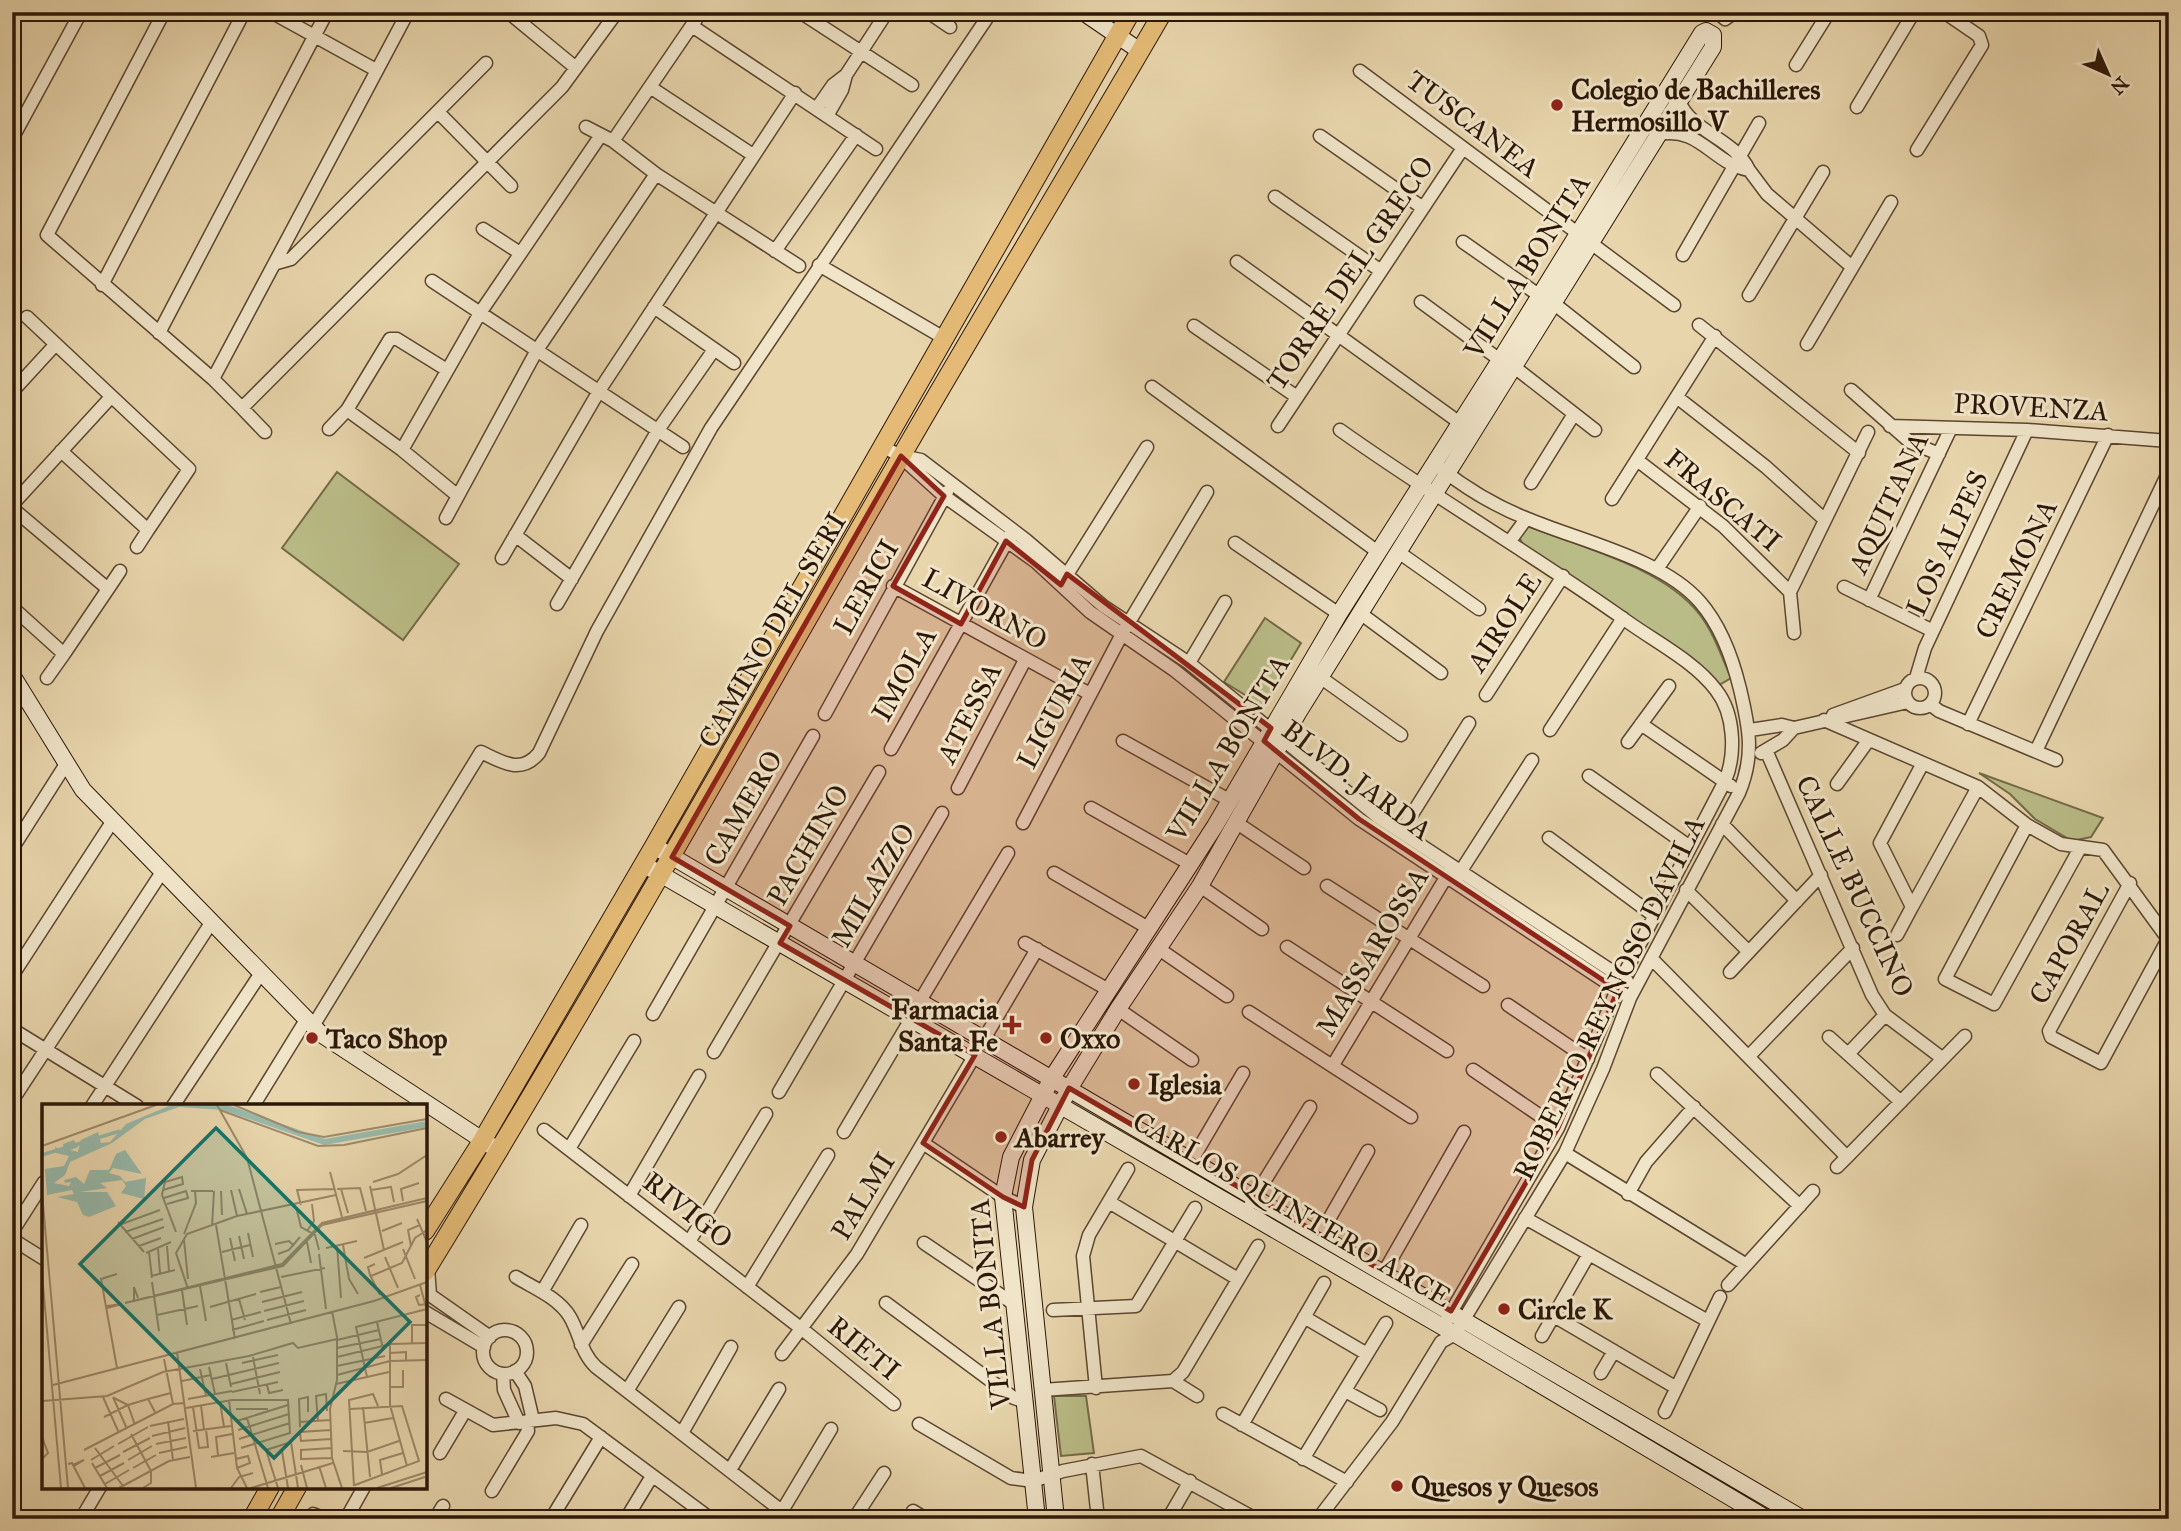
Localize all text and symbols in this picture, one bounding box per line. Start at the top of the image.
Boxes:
north arrow [2072,38,2142,108]
street label: TUSCANEA [1399,63,1547,186]
place label: Colegio de Bachilleres Hermosillo V [1571,72,1820,139]
text: N [2106,72,2134,100]
marker: Colegio de Bachilleres Hermosillo V [1549,97,1565,113]
street label: TORRE DEL GRECO [1259,149,1441,397]
street label: VILLA BONITA [1456,167,1598,366]
street label: PROVENZA [1953,385,2110,429]
street label: AQUITANA [1840,427,1936,580]
street label: FRASCATI [1658,441,1788,559]
street label: LOS ALPES [1898,465,1996,621]
street label: CREMONA [1967,493,2065,644]
street label: CAMINO DEL SERI [690,506,854,754]
street label: LERICI [826,533,906,641]
street label: LIVORNO [916,560,1054,658]
street label: AIROLE [1458,566,1549,679]
street label: IMOLA [864,621,944,727]
street label: LIGURIA [1009,647,1099,775]
street label: VILLA BONITA [1158,648,1297,848]
street label: ATESSA [928,657,1009,770]
street label: BLVD. JARDA [1275,712,1439,848]
street label: CAMERO [696,744,790,872]
street label: CALLE BUCCINO [1788,770,1922,1002]
street label: PACHINO [759,778,857,912]
street label: ROBERTO REYNOSO DÁVILA [1505,810,1713,1186]
street label: MILAZZO [823,817,923,953]
street label: MASSAROSSA [1308,861,1436,1043]
street label: CAPORAL [2021,876,2117,1010]
place label: Farmacia Santa Fe [891,992,999,1059]
marker: Farmacia Santa Fe [1004,1017,1020,1033]
place label: Taco Shop [326,1021,447,1056]
place label: Oxxo [1060,1021,1120,1056]
marker: Taco Shop [304,1030,320,1046]
marker: Oxxo [1038,1030,1054,1046]
place label: Iglesia [1148,1067,1223,1102]
marker: Iglesia [1126,1076,1142,1092]
street label: CARLOS QUINTERO ARCE [1126,1103,1458,1315]
inset map [42,1104,427,1489]
place label: Abarrey [1013,1120,1106,1155]
marker: Abarrey [993,1129,1009,1145]
street label: PALMI [823,1146,903,1246]
street label: RIVIGO [636,1164,740,1256]
street label: VILLA BONITA [962,1197,1019,1412]
place label: Circle K [1518,1292,1613,1327]
marker: Circle K [1496,1301,1512,1317]
street label: RIETI [821,1308,907,1388]
place label: Quesos y Quesos [1411,1469,1598,1504]
marker: Quesos y Quesos [1389,1478,1405,1494]

